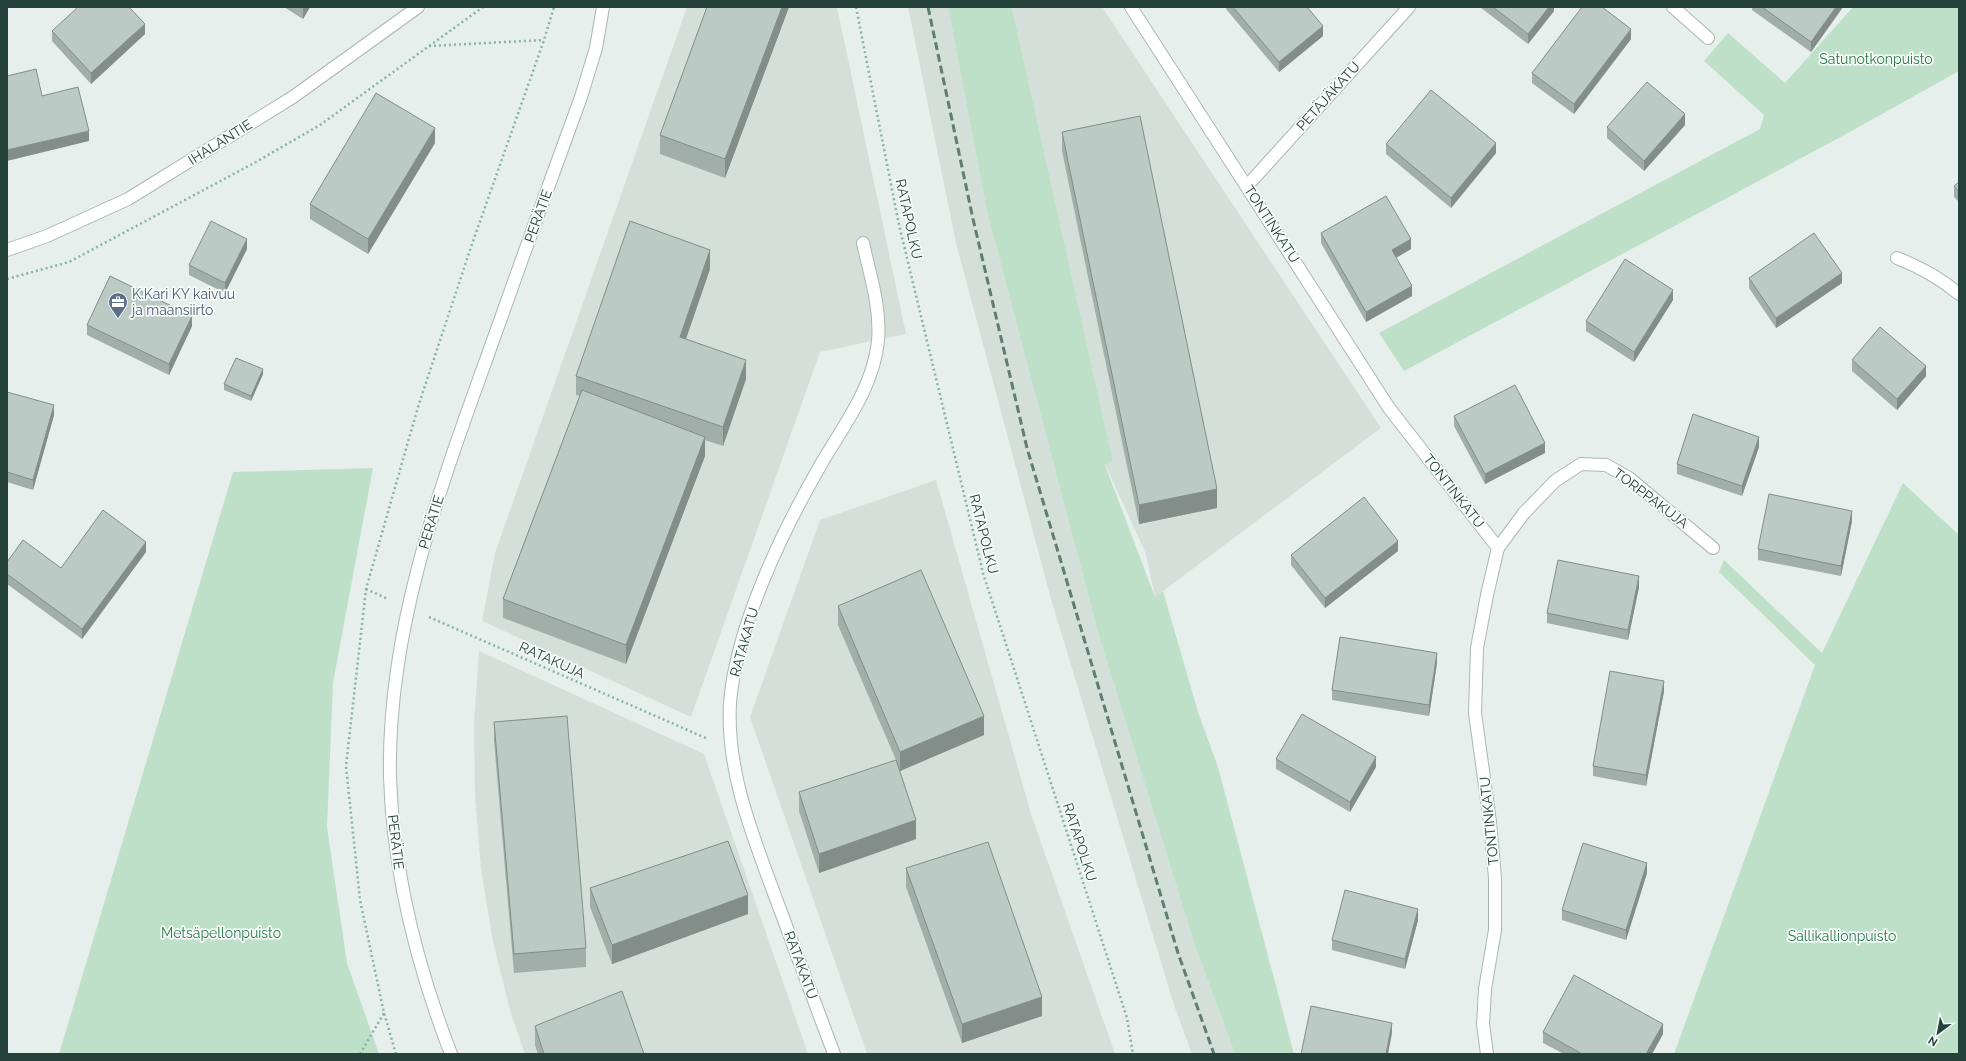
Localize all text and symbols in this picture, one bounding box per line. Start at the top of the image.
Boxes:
park label: Satunotkonpuisto [1819,51,1933,67]
street label: PETÄJÄKATU [1291,57,1363,134]
street label: IHALANTIE [185,116,255,168]
street label: RATAPOLKU [893,177,925,261]
street label: TONTINKATU [1241,182,1303,266]
street label: PERÄTIE [519,187,555,245]
place label: K.Kari KY kaivuu ja maansiirto [130,286,235,318]
office icon: K.Kari KY kaivuu ja maansiirto [107,291,129,319]
street label: TONTINKATU [1420,451,1488,531]
street label: TORPPAKUJA [1611,465,1692,532]
street label: RATAPOLKU [966,492,1002,576]
street label: PERÄTIE [413,493,447,551]
street label: RATAKATU [726,606,762,678]
street label: RATAKUJA [517,638,588,682]
street label: TONTINKATU [1476,776,1502,866]
street label: RATAPOLKU [1060,801,1100,883]
street label: PERÄTIE [385,813,409,870]
park label: Metsäpellonpuisto [161,925,281,941]
park label: Sallikallionpuisto [1788,928,1896,944]
street label: RATAKATU [781,929,821,1001]
north arrow [1918,1013,1958,1053]
text: N [1926,1033,1940,1049]

